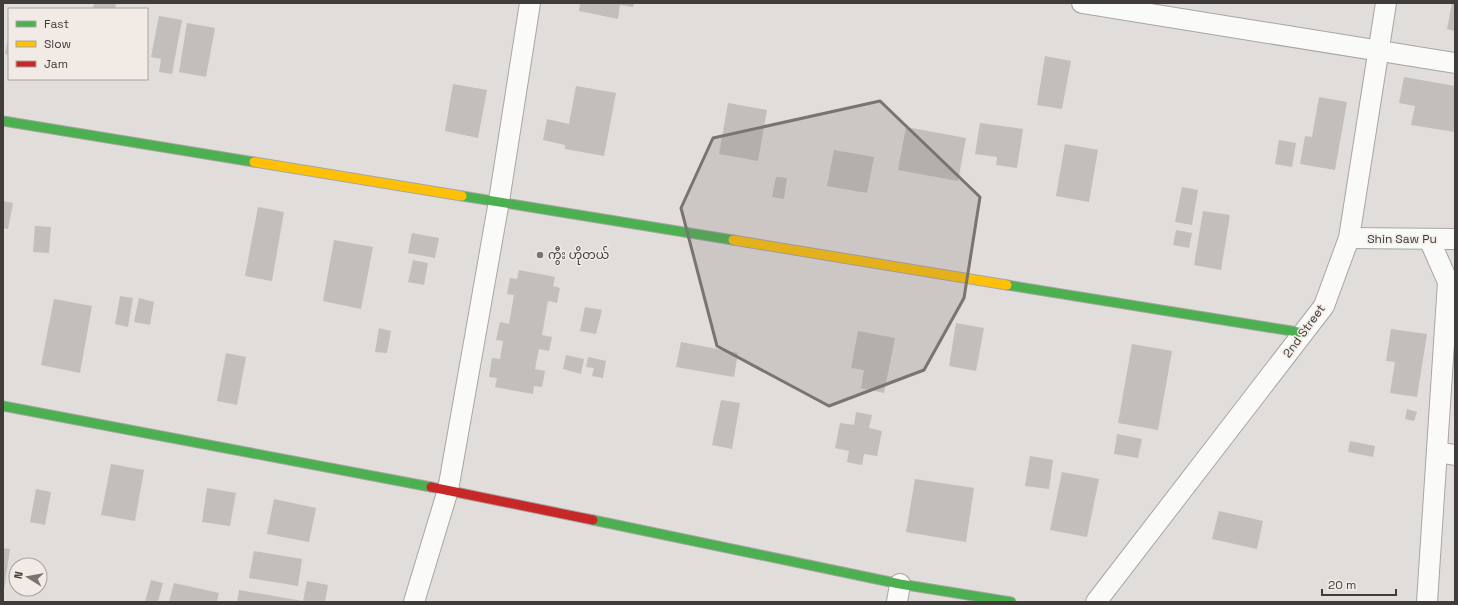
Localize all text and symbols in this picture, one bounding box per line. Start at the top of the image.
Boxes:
legend [8,8,148,80]
text: Fast [44,16,69,32]
text: Slow [44,36,71,52]
text: Jam [44,56,68,72]
street label: Shin Saw Pu [1367,231,1437,247]
place label: ကွီး ဟိုတယ် [548,246,609,265]
marker: ကွီး ဟိုတယ် [535,250,545,260]
street label: 2nd Street [1279,301,1329,361]
north arrow [8,557,48,597]
text: N [11,570,26,580]
scale bar [1322,571,1396,597]
text: 20 m [1328,577,1356,593]

